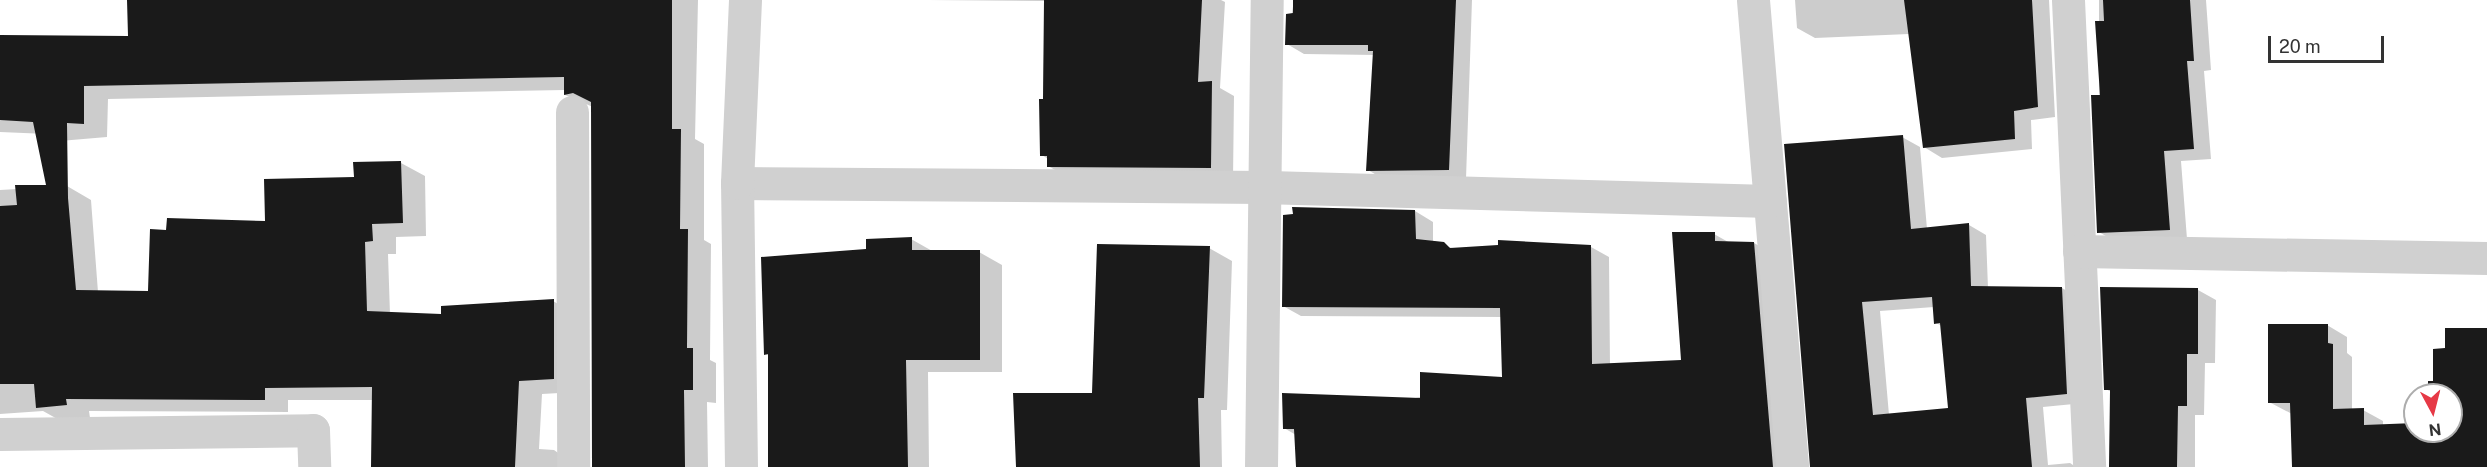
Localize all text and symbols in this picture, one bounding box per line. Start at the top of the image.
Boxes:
scale bar [2271,24,2386,62]
text: 20 m [2279,36,2321,57]
north arrow [2403,383,2463,443]
text: N [2428,419,2442,440]

